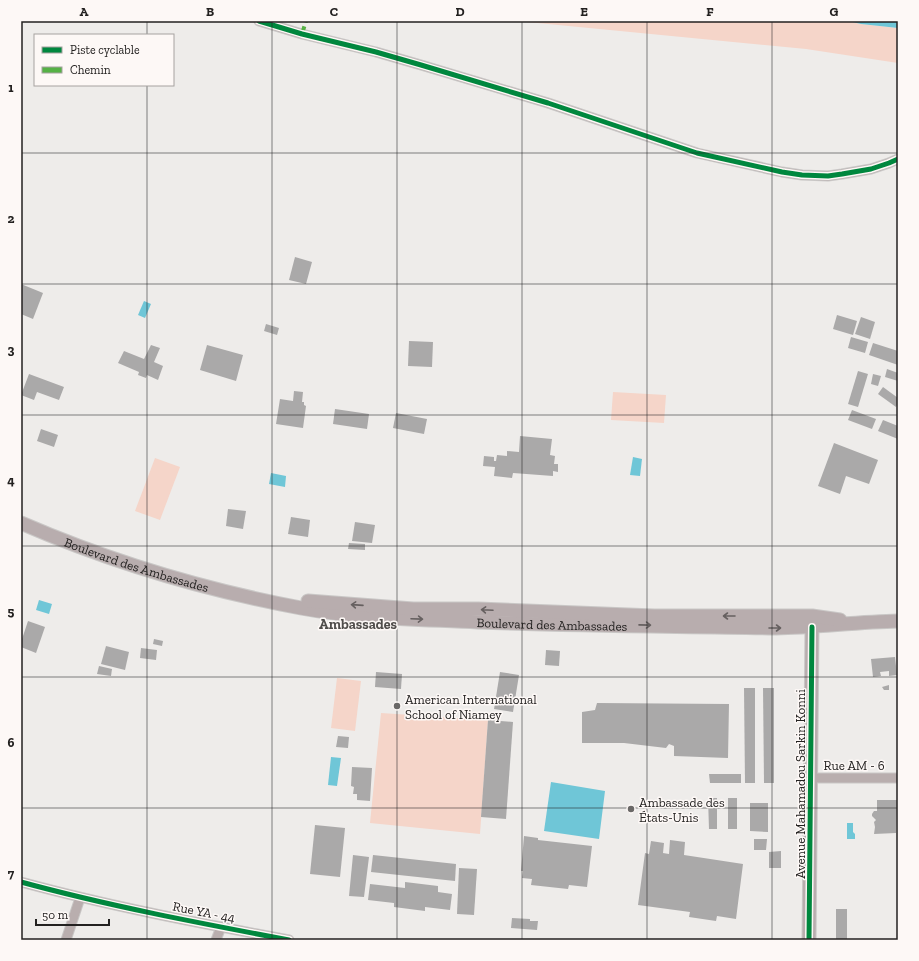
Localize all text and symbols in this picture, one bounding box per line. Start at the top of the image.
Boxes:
text: A [80,4,89,19]
text: B [206,4,214,19]
text: C [330,4,338,19]
text: D [455,4,465,19]
text: E [580,4,588,19]
text: F [706,4,714,19]
text: G [830,4,839,19]
legend [34,34,174,86]
text: Piste cyclable [70,43,140,57]
text: Chemin [70,63,111,77]
text: 1 [8,80,14,95]
text: 2 [8,211,15,226]
text: 3 [8,342,15,357]
text: 4 [7,473,15,488]
street label: Boulevard des Ambassades [62,534,211,595]
one-way arrow [351,601,364,608]
text: 5 [8,604,15,619]
one-way arrow [481,606,494,614]
one-way arrow [723,612,736,620]
street label: Boulevard des Ambassades [476,614,628,633]
district label: Ambassades [319,616,397,633]
one-way arrow [410,616,423,623]
one-way arrow [638,622,651,629]
one-way arrow [768,624,781,632]
street label: Avenue Mahamadou Sarkin Konni [793,689,808,879]
place label: American International School of Niamey [405,692,537,722]
marker: American International School of Niamey [392,701,402,711]
text: 6 [8,735,15,750]
street label: Rue AM - 6 [823,758,885,773]
place label: Ambassade des États-Unis [639,795,725,825]
marker: Ambassade des États-Unis [626,804,636,814]
text: 7 [8,866,15,881]
street label: Rue YA - 44 [171,899,237,925]
scale bar [36,901,109,927]
text: 50 m [42,908,69,922]

